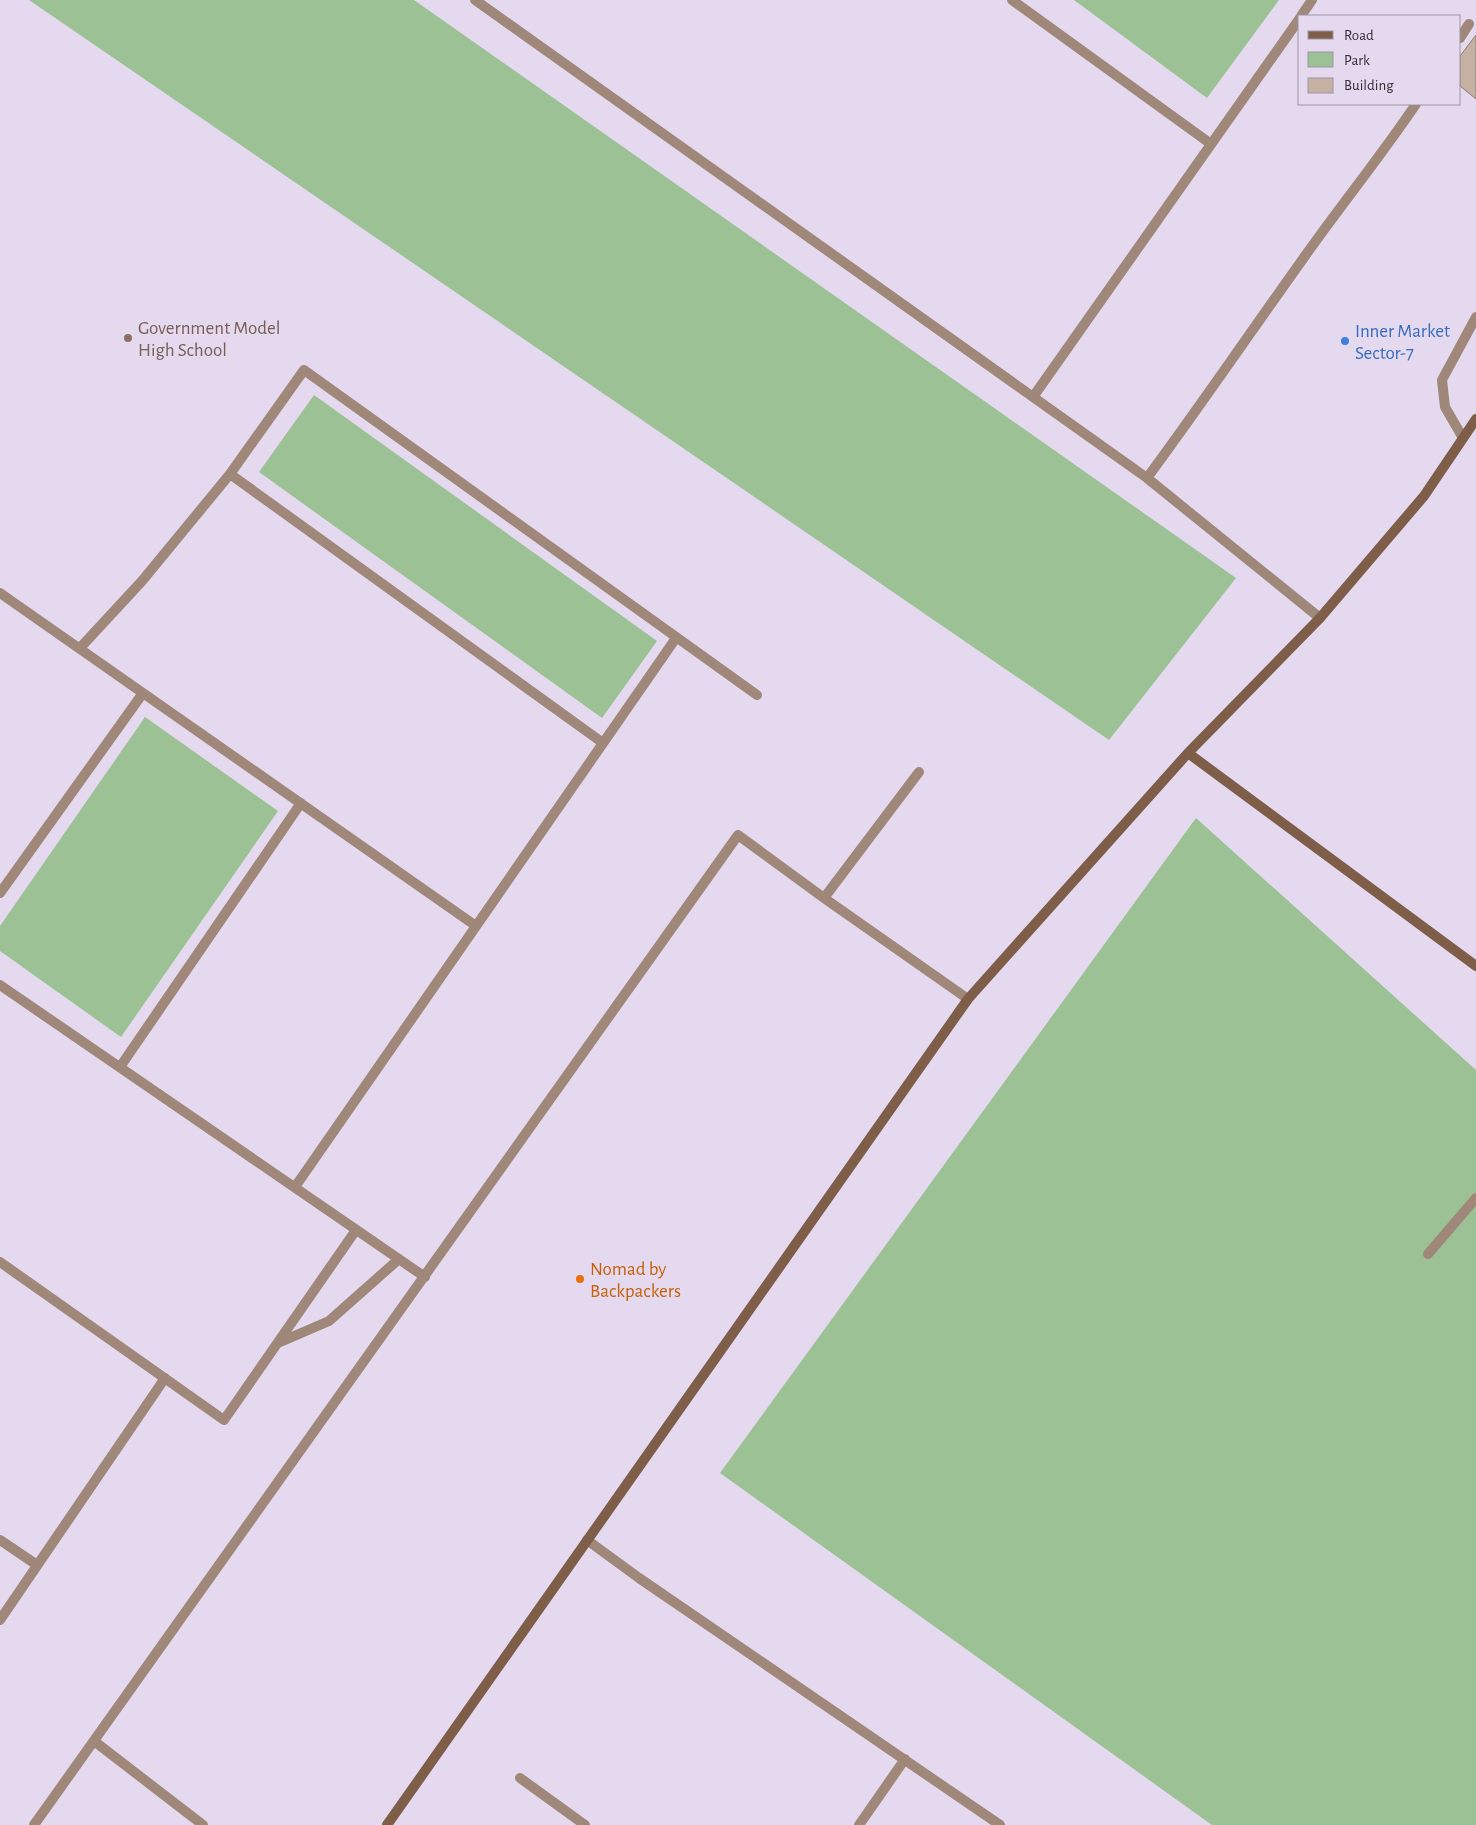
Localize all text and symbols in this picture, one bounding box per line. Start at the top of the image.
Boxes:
legend [1298,15,1461,105]
text: Road [1344,28,1374,43]
text: Park [1344,53,1370,68]
text: Building [1344,78,1394,93]
place label: Government Model High School [138,319,281,360]
place label: Inner Market Sector-7 [1355,322,1450,363]
marker: Government Model High School [122,332,134,344]
marker: Inner Market Sector-7 [1339,335,1351,347]
place label: Nomad by Backpackers [590,1260,681,1301]
marker: Nomad by Backpackers [574,1273,586,1285]

